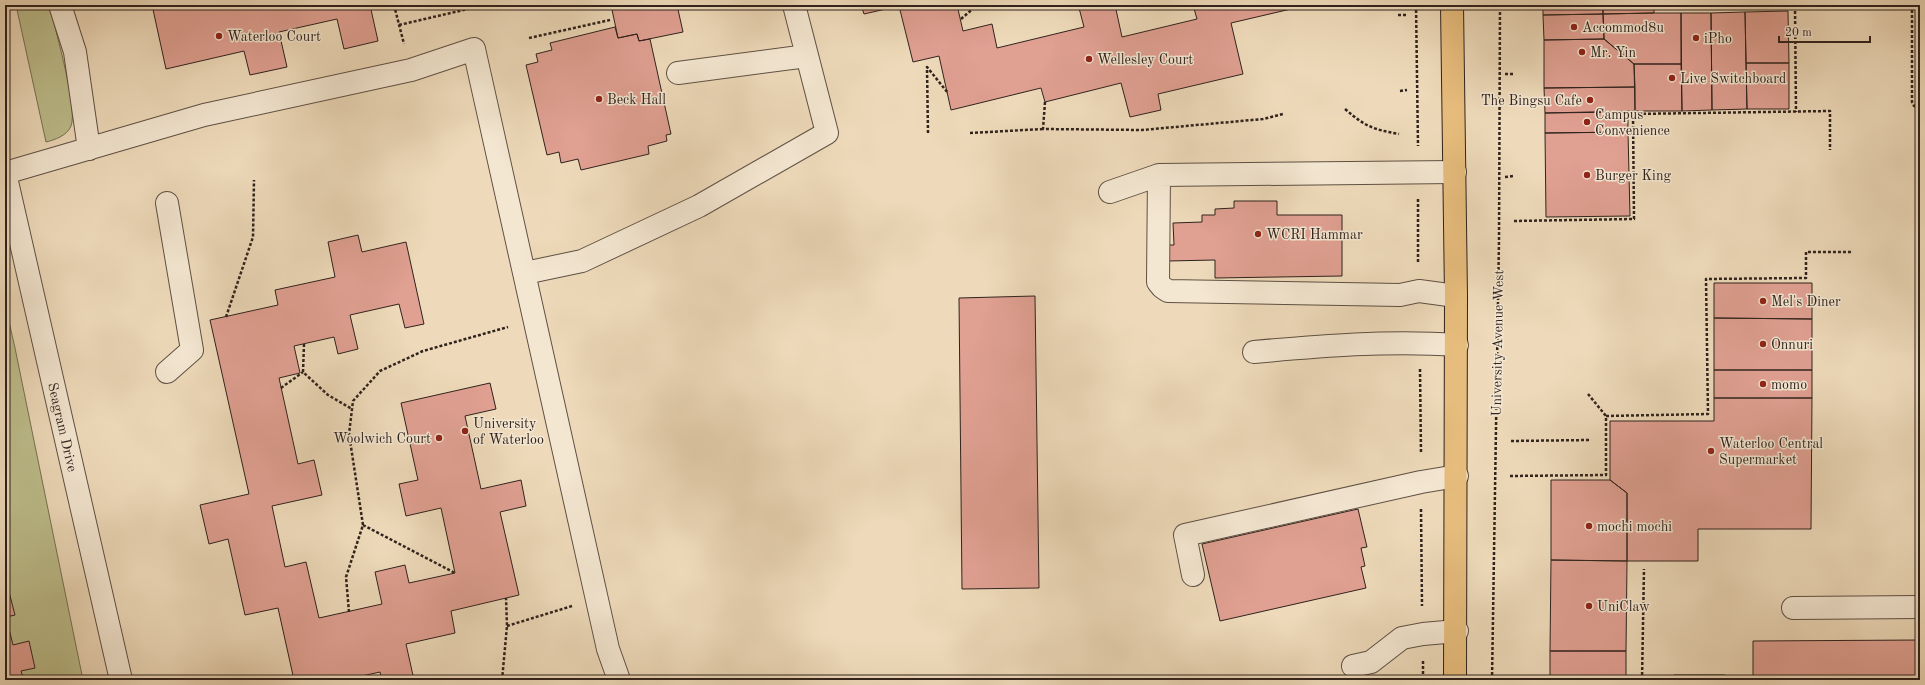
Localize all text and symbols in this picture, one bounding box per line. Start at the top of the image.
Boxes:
scale bar [1779,18,1870,44]
place label: Accommod8u [1582,21,1664,35]
marker: Accommod8u [1569,22,1579,32]
text: 20 m [1785,27,1812,39]
place label: Waterloo Court [227,30,321,44]
marker: Waterloo Court [214,31,224,41]
place label: iPho [1704,32,1732,46]
marker: iPho [1691,33,1701,43]
place label: Mr. Yin [1590,46,1636,60]
marker: Mr. Yin [1577,47,1587,57]
place label: Wellesley Court [1097,53,1193,67]
marker: Wellesley Court [1084,54,1094,64]
place label: Live Switchboard [1680,72,1786,86]
marker: Live Switchboard [1667,73,1677,83]
place label: Beck Hall [607,93,666,107]
marker: Beck Hall [594,94,604,104]
place label: The Bingsu Cafe [1481,94,1582,108]
marker: The Bingsu Cafe [1585,95,1595,105]
place label: Campus Convenience [1595,108,1670,138]
marker: Campus Convenience [1582,117,1592,127]
place label: Burger King [1595,169,1671,183]
marker: Burger King [1582,170,1592,180]
place label: WCRI Hammar [1266,228,1363,242]
marker: WCRI Hammar [1253,229,1263,239]
street label: University Avenue West [1490,269,1506,416]
place label: Mel's Diner [1771,295,1841,309]
marker: Mel's Diner [1758,296,1768,306]
place label: Onnuri [1771,338,1813,352]
marker: Onnuri [1758,339,1768,349]
place label: momo [1771,378,1807,392]
marker: momo [1758,379,1768,389]
street label: Seagram Drive [45,381,79,473]
place label: University of Waterloo [473,417,544,447]
marker: University of Waterloo [460,426,470,436]
place label: Woolwich Court [333,432,431,446]
marker: Woolwich Court [434,433,444,443]
place label: Waterloo Central Supermarket [1719,437,1823,467]
marker: Waterloo Central Supermarket [1706,446,1716,456]
place label: mochi mochi [1597,520,1672,534]
marker: mochi mochi [1584,521,1594,531]
place label: UniClaw [1597,600,1650,614]
marker: UniClaw [1584,601,1594,611]

